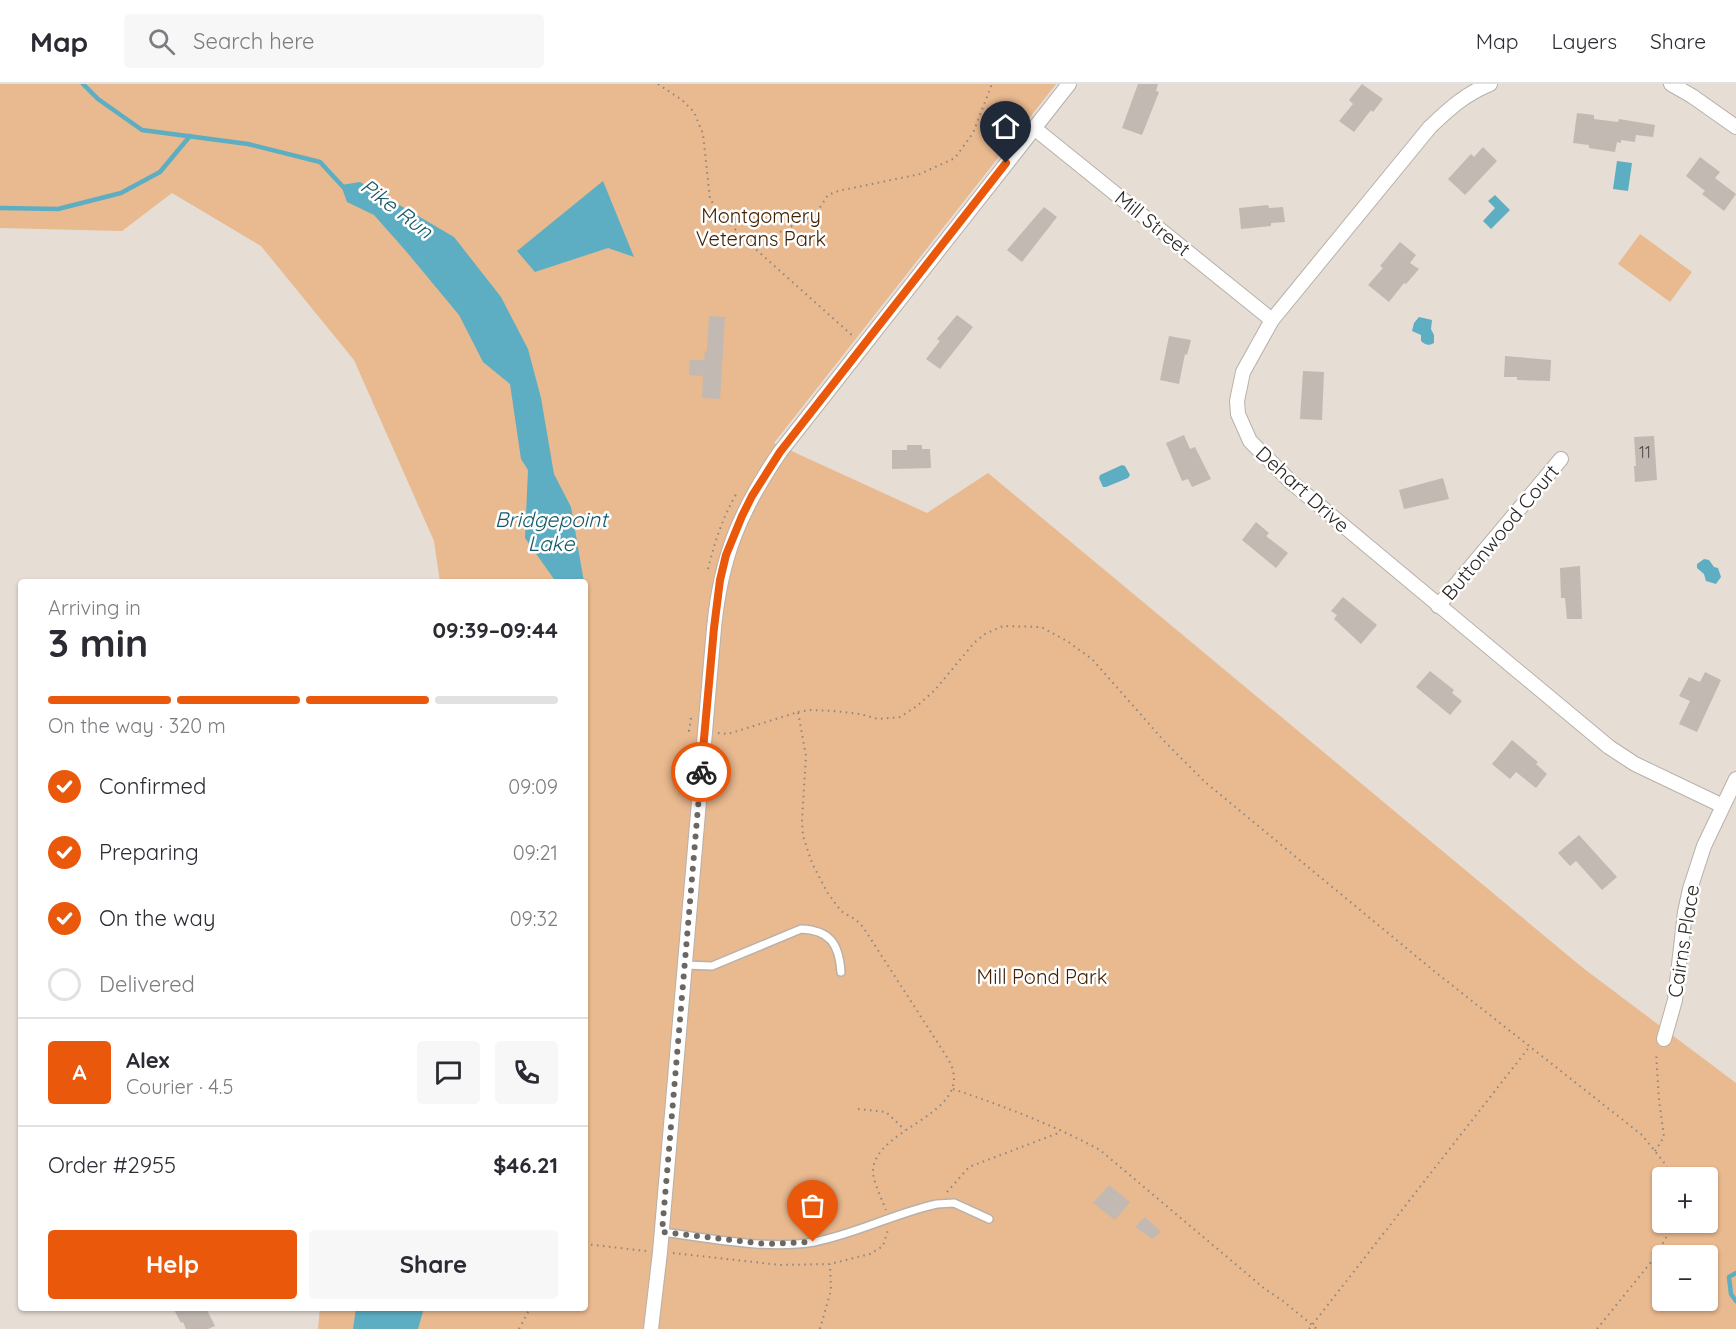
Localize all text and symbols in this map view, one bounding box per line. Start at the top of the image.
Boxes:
search box [124,14,544,68]
text: Map [30,24,88,59]
icon: search [145,25,178,58]
text: Search here [193,27,315,55]
text: Map [1476,28,1519,54]
text: Layers [1552,28,1617,54]
text: Share [1650,28,1706,54]
pin [980,101,1031,163]
icon: home [989,110,1022,143]
water label: Pike Run [356,173,439,244]
street label: Mill Street [1110,185,1196,261]
park label: Montgomery Veterans Park [696,203,826,251]
street label: Dehart Drive [1251,440,1355,538]
house number: 11 [1639,442,1651,462]
street label: Buttonwood Court [1436,459,1564,605]
water label: Bridgepoint Lake [495,506,610,556]
text: Arriving in [48,595,141,620]
text: 09:39–09:44 [432,616,558,644]
text: 3 min [48,618,148,667]
text: On the way · 320 m [48,713,226,738]
courier [671,742,731,802]
icon: bike [685,756,718,789]
icon: check [48,770,81,803]
text: Confirmed [99,772,206,800]
text: 09:09 [508,774,558,799]
icon: check [48,836,81,869]
text: Preparing [99,838,199,866]
text: 09:21 [513,840,558,865]
street label: Cairns Place [1662,883,1704,999]
icon: check [48,902,81,935]
text: On the way [99,904,215,932]
text: 09:32 [510,906,558,931]
park label: Mill Pond Park [977,964,1107,989]
text: Delivered [99,970,195,998]
button: chat [417,1041,480,1104]
button: phone [495,1041,558,1104]
text: Alex [126,1046,169,1074]
text: A [72,1058,87,1086]
text: Courier · 4.5 [126,1074,233,1099]
text: Order #2955 [48,1151,176,1179]
text: $46.21 [493,1151,558,1179]
map controls [1652,1167,1718,1311]
button: + [1652,1167,1718,1233]
pin [787,1180,838,1242]
icon: bag [796,1189,829,1222]
button: Help [48,1230,297,1299]
button: Share [309,1230,558,1299]
button: − [1652,1245,1718,1311]

